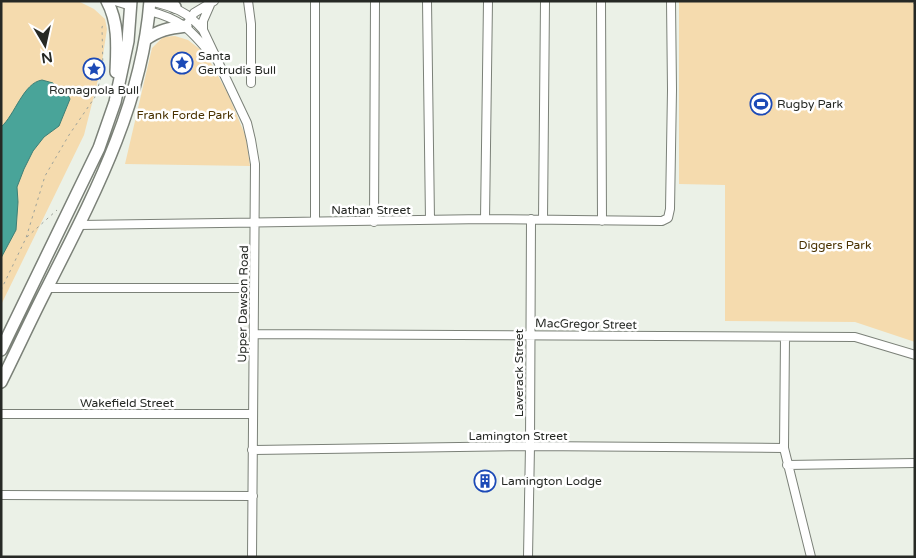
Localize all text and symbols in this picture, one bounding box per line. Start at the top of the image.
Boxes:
north arrow [20,20,70,70]
text: N [40,48,54,67]
place label: Santa Gertrudis Bull [198,49,276,77]
place icon: Santa Gertrudis Bull [170,51,194,75]
place icon: Romagnola Bull [82,57,106,81]
place label: Romagnola Bull [49,83,139,97]
sports icon: Rugby Park [749,92,773,116]
place label: Rugby Park [777,97,844,111]
park label: Frank Forde Park [137,108,234,122]
street label: Nathan Street [331,203,411,217]
park label: Diggers Park [799,238,872,252]
street label: Upper Dawson Road [235,245,251,363]
street label: MacGregor Street [535,316,637,332]
street label: Laverack Street [512,328,526,417]
street label: Wakefield Street [80,396,174,410]
street label: Lamington Street [468,429,568,443]
building icon: Lamington Lodge [473,469,497,493]
place label: Lamington Lodge [501,474,602,488]

